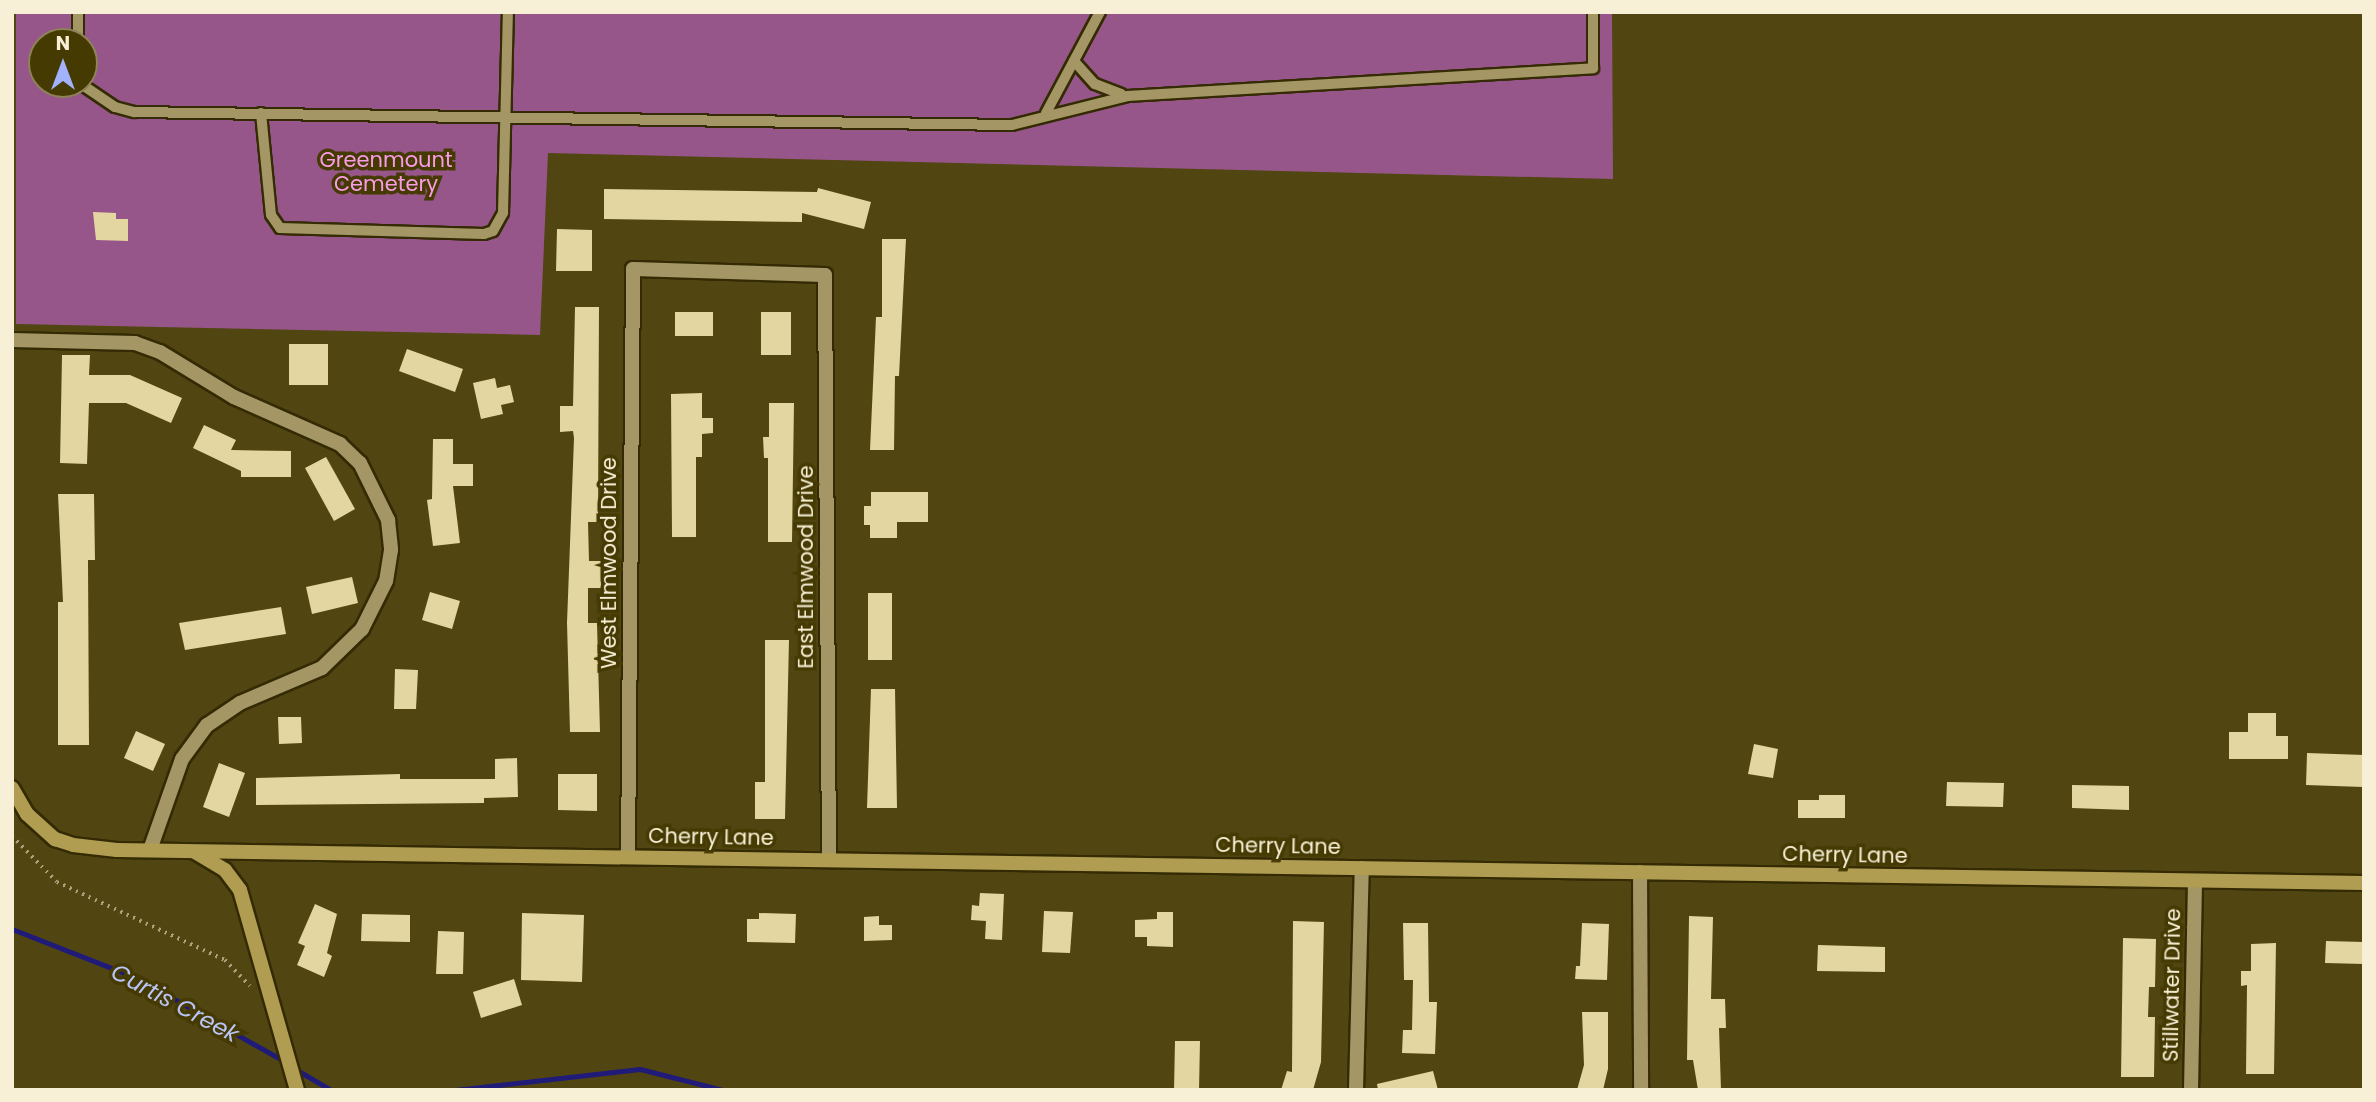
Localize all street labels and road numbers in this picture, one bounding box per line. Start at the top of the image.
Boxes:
street label: West Elmwood Drive [596,457,622,669]
street label: East Elmwood Drive [793,465,819,669]
street label: Cherry Lane [648,823,774,851]
street label: Cherry Lane [1215,832,1341,860]
street label: Cherry Lane [1782,841,1908,869]
street label: Stillwater Drive [2158,908,2186,1062]

